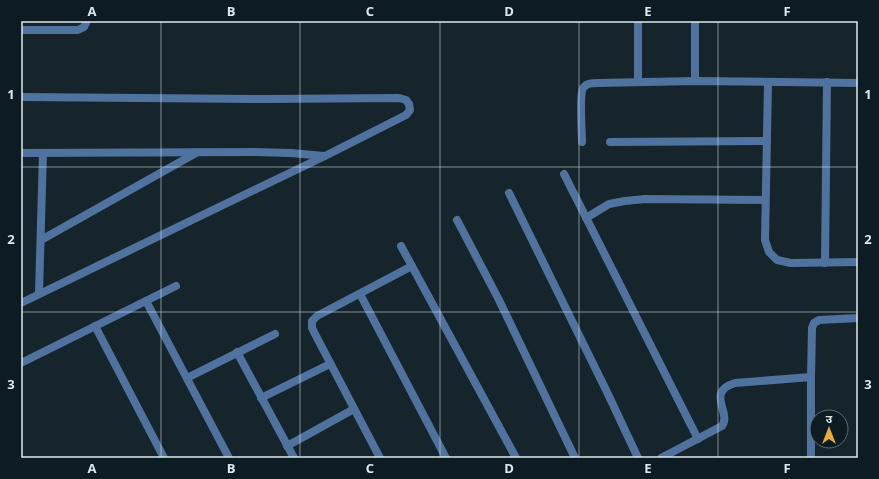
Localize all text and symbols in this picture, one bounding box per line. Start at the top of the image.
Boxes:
text: A [88,2,97,20]
text: B [227,2,236,20]
text: C [366,2,374,20]
text: D [504,2,514,20]
text: E [644,2,652,20]
text: F [783,2,791,20]
text: 1 [7,85,15,103]
text: 1 [864,85,872,103]
text: 2 [7,230,15,248]
text: 2 [864,230,872,248]
text: 3 [7,375,15,393]
text: 3 [864,375,872,393]
north arrow [809,409,849,449]
text: उ [826,411,833,426]
text: A [88,459,97,477]
text: B [227,459,236,477]
text: C [366,459,374,477]
text: D [504,459,514,477]
text: E [644,459,652,477]
text: F [783,459,791,477]

